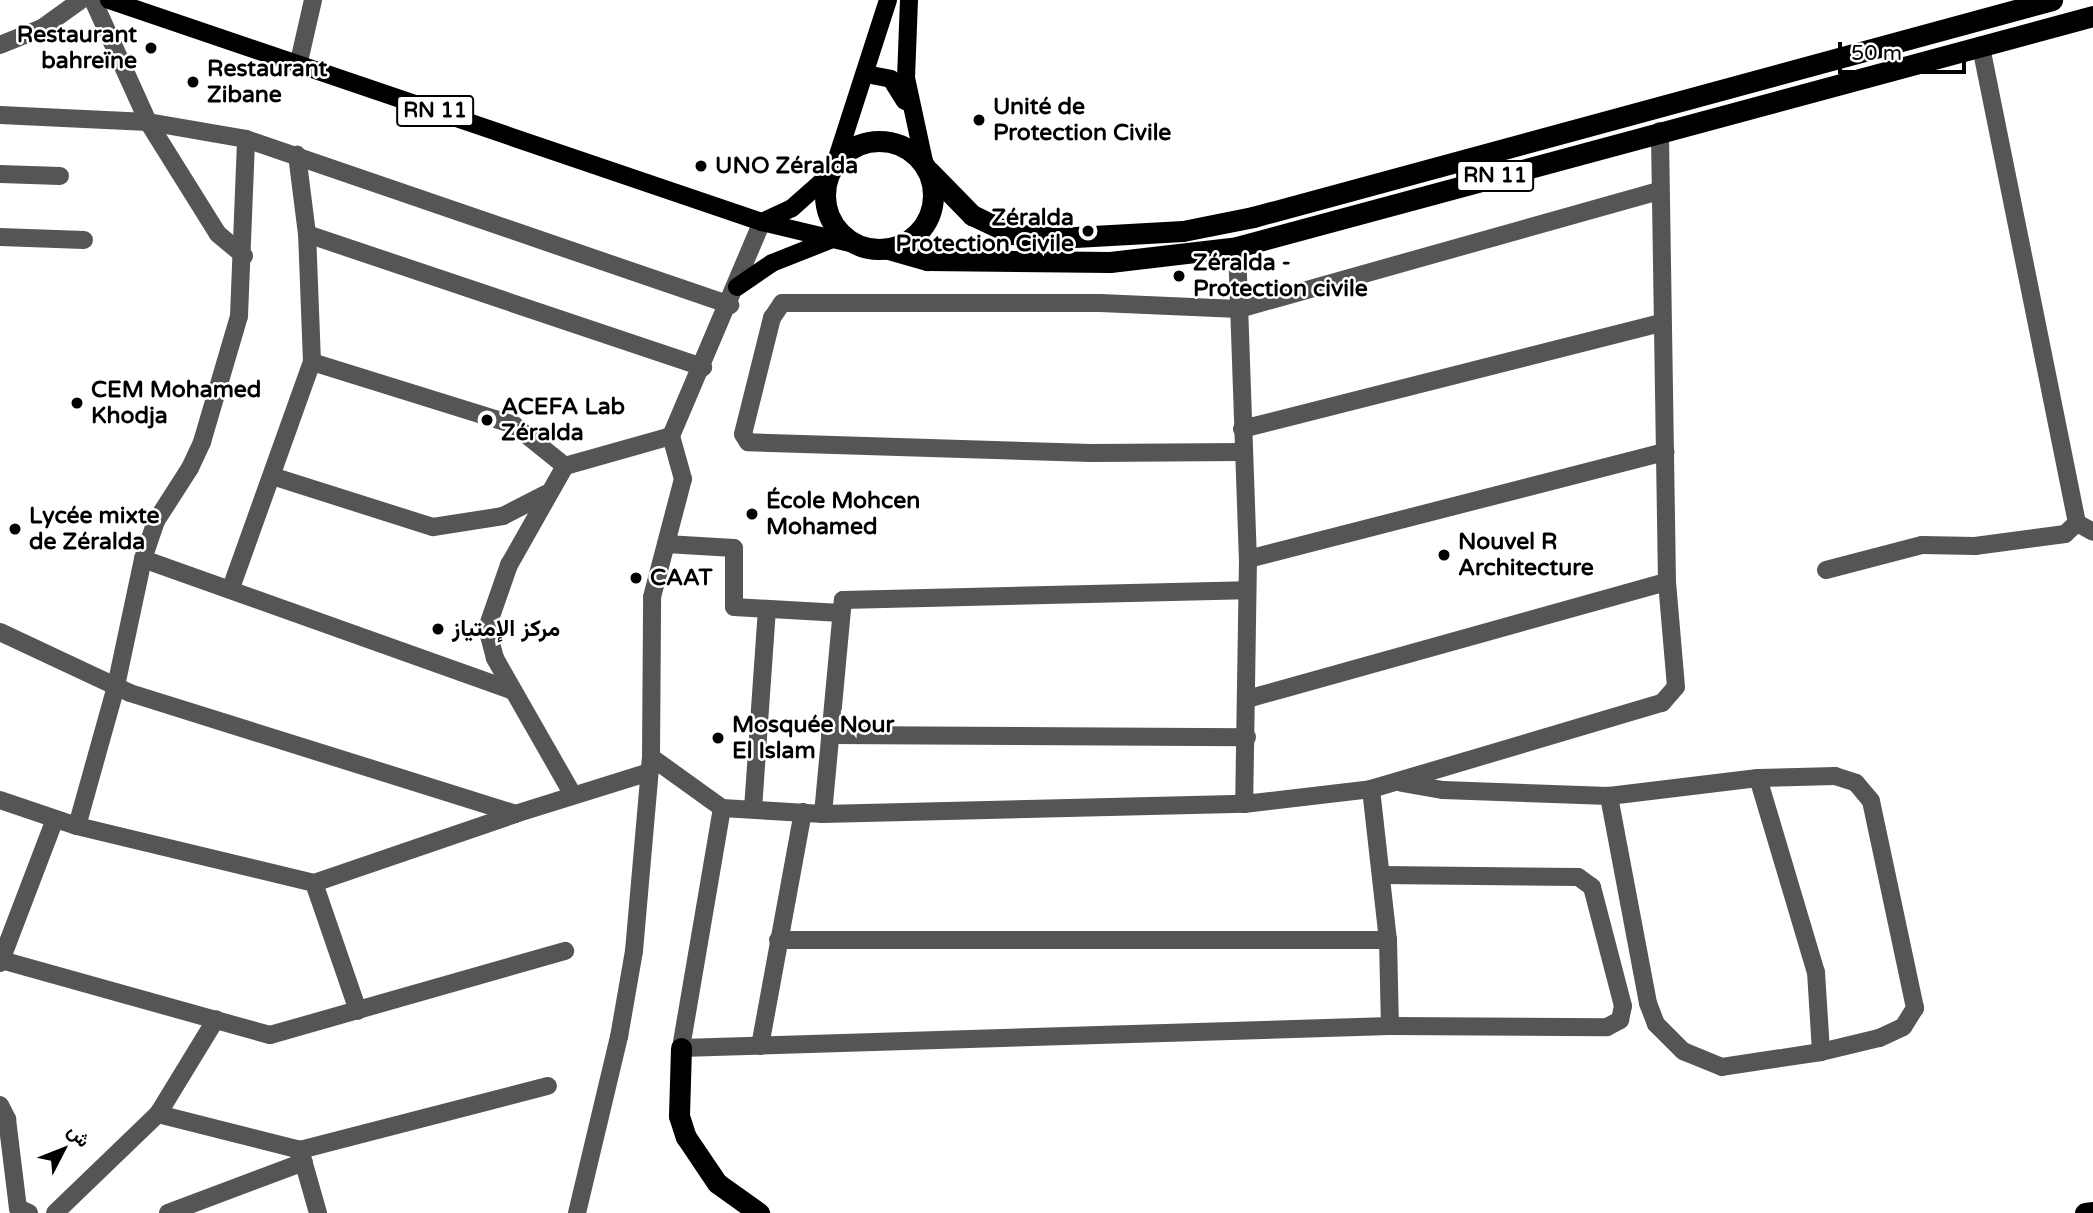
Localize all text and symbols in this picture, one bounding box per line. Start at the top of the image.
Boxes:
place label: Restaurant bahreïne [17,21,137,75]
scale bar [1841,28,1969,72]
marker: Restaurant bahreïne [143,40,159,56]
text: 50 m [1851,41,1902,66]
place label: Restaurant Zibane [207,55,327,109]
marker: Restaurant Zibane [185,74,201,90]
place label: Unité de Protection Civile [993,93,1171,147]
road number: RN 11 [395,94,475,128]
marker: Unité de Protection Civile [971,112,987,128]
place label: UNO Zéralda [715,152,858,180]
marker: UNO Zéralda [693,158,709,174]
road number: RN 11 [1455,158,1535,194]
place label: Zéralda Protection Civile [896,204,1074,258]
marker: Zéralda Protection Civile [1080,223,1096,239]
place label: Zéralda - Protection civile [1193,249,1368,303]
marker: Zéralda - Protection civile [1171,268,1187,284]
place label: CEM Mohamed Khodja [91,376,261,430]
place label: ACEFA Lab Zéralda [501,393,625,447]
marker: CEM Mohamed Khodja [69,395,85,411]
marker: ACEFA Lab Zéralda [479,412,495,428]
place label: École Mohcen Mohamed [766,487,920,541]
place label: Lycée mixte de Zéralda [29,502,160,556]
marker: École Mohcen Mohamed [744,506,760,522]
marker: Lycée mixte de Zéralda [7,521,23,537]
place label: Nouvel R Architecture [1458,528,1594,582]
marker: Nouvel R Architecture [1436,547,1452,563]
place label: CAAT [650,564,712,592]
marker: CAAT [628,570,644,586]
place label: مركز الإمتياز [452,615,560,643]
marker: مركز الإمتياز [430,621,446,637]
place label: Mosquée Nour El Islam [732,711,894,765]
marker: Mosquée Nour El Islam [710,730,726,746]
north arrow [28,1115,98,1185]
text: ش [63,1120,94,1152]

